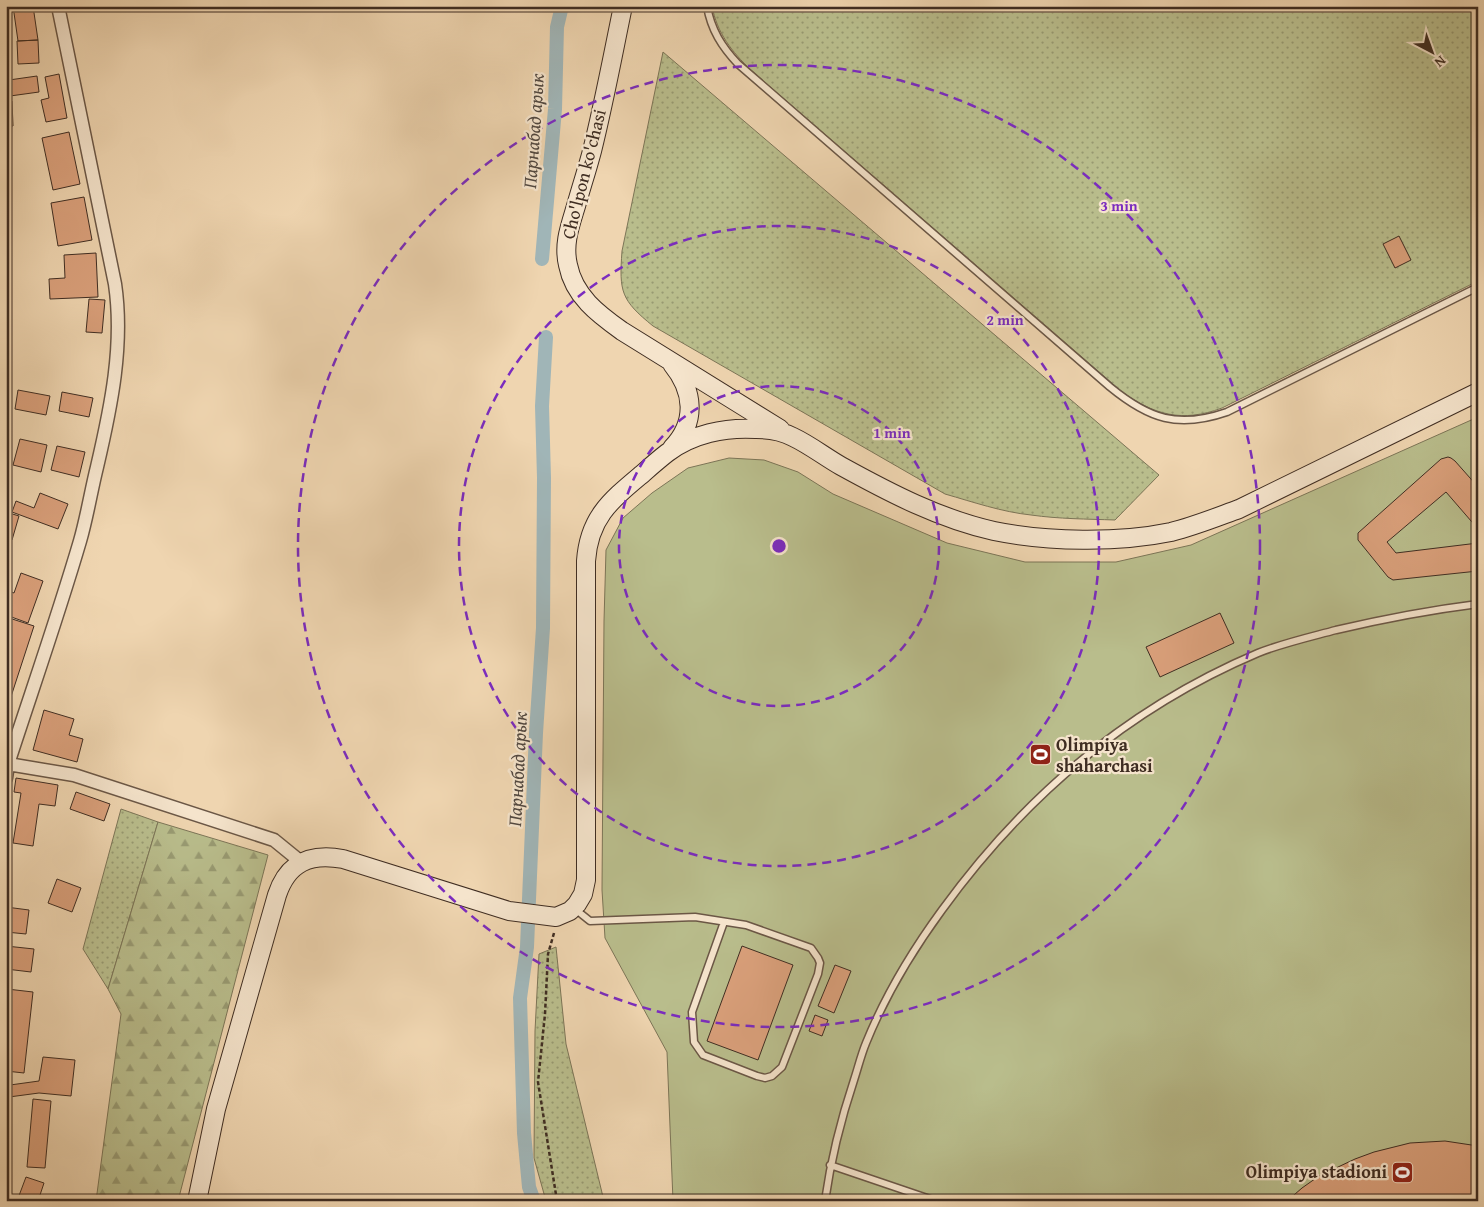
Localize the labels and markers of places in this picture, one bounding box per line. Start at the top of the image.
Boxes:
centre of rings [770,537,788,555]
place label: Olimpiya shaharchasi [1056,731,1153,779]
sports icon: Olimpiya shaharchasi [1028,743,1052,767]
place label: Olimpiya stadioni [1246,1158,1387,1185]
sports icon: Olimpiya stadioni [1391,1160,1415,1184]

